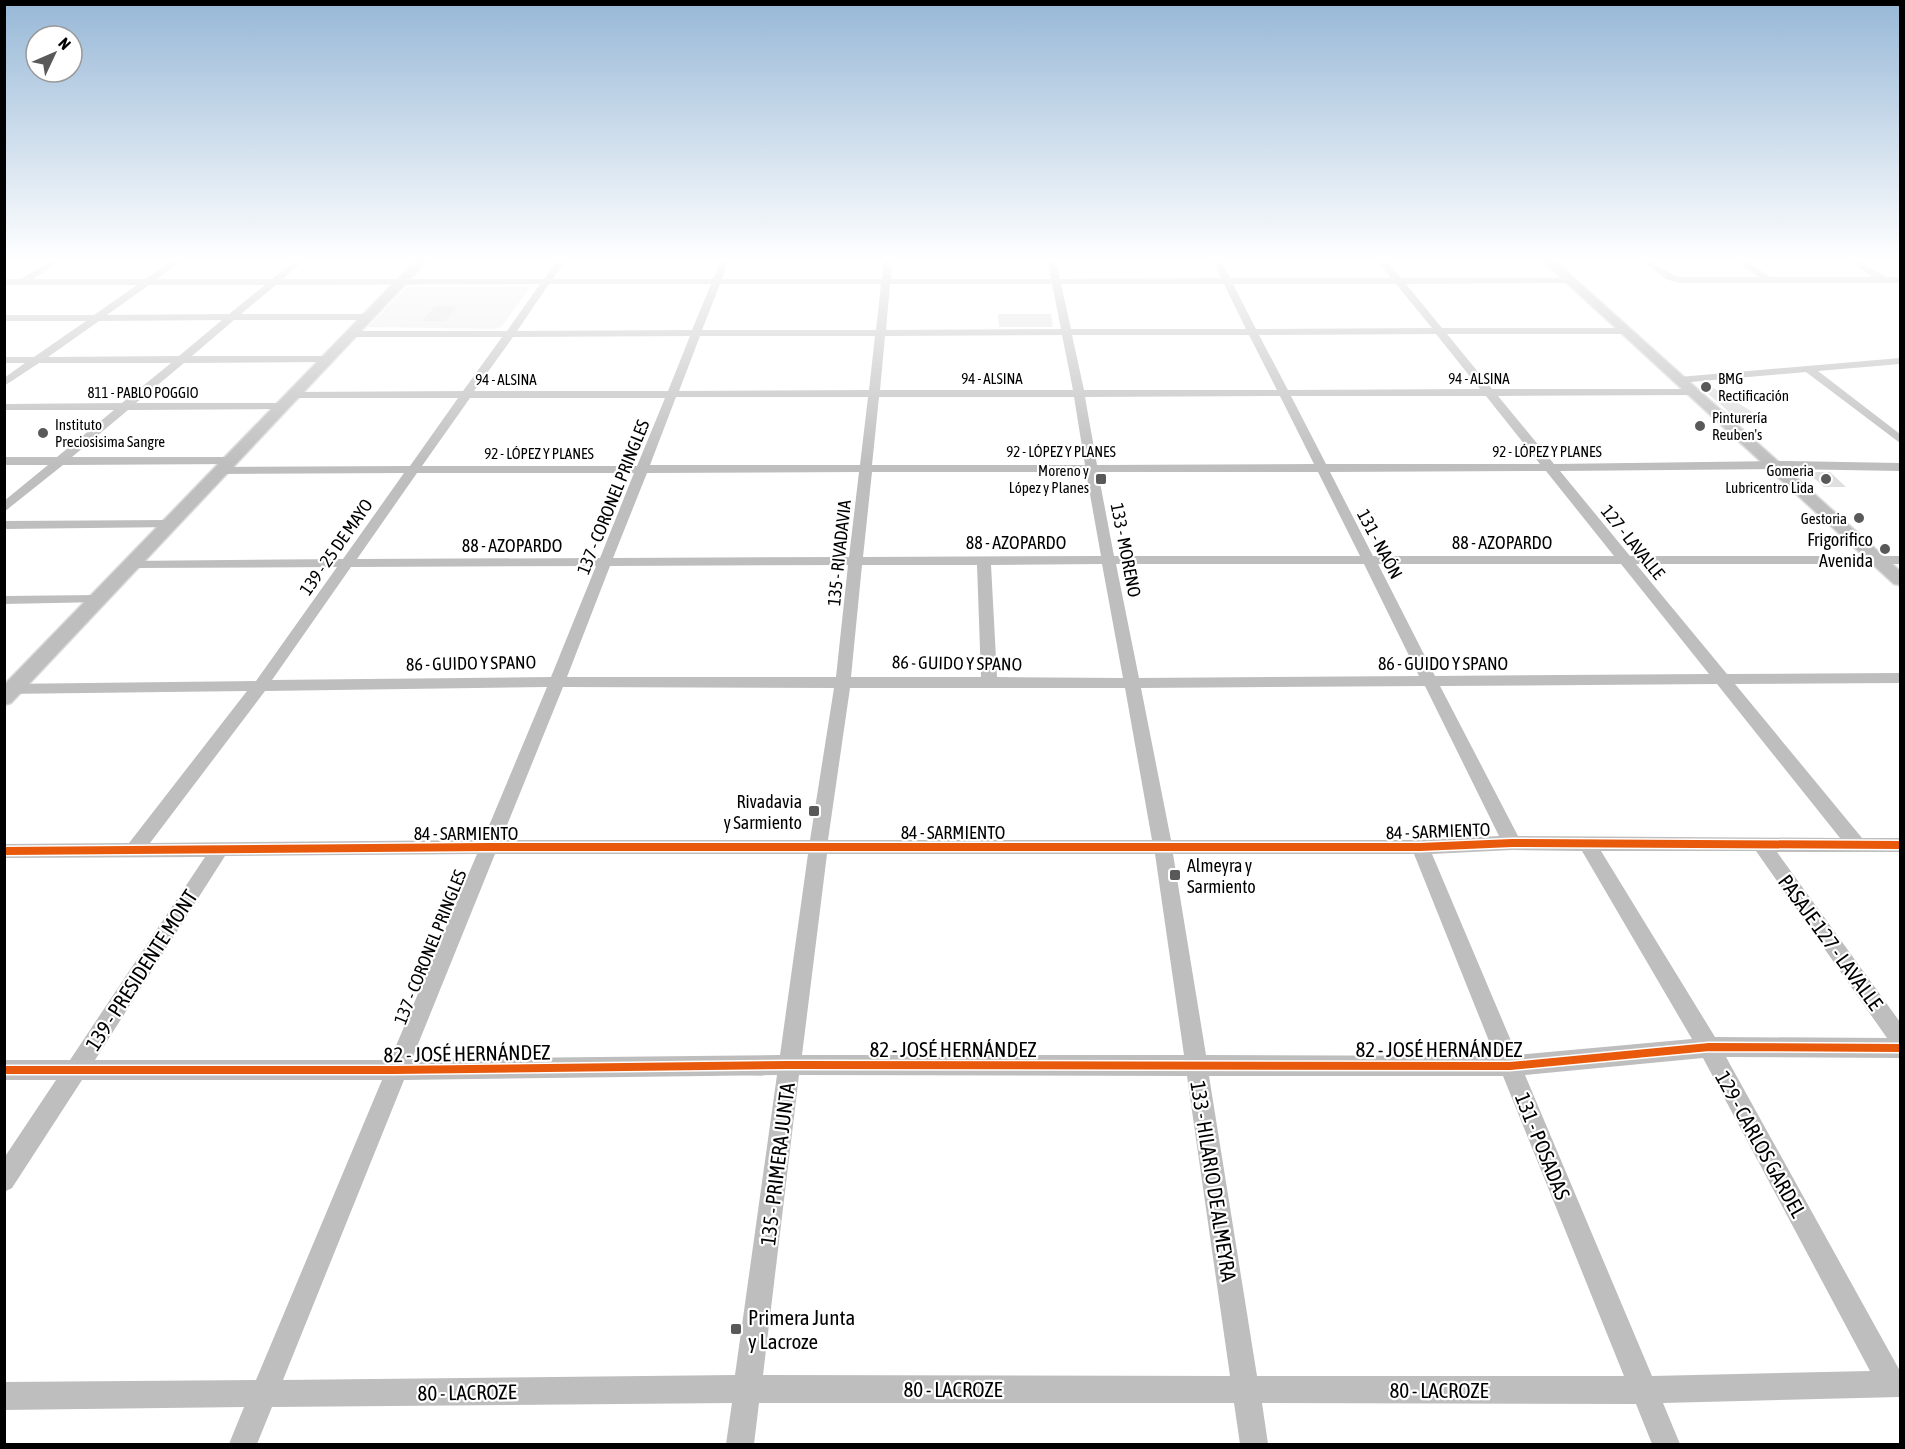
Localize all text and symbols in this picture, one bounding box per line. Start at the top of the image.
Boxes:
north arrow [24,24,84,84]
text: N [55,34,75,53]
street label: 94 - ALSINA [961,370,1023,387]
street label: 94 - ALSINA [1448,370,1510,387]
place label: BMG Rectificación [1718,370,1789,404]
street label: 94 - ALSINA [475,371,537,388]
marker: BMG Rectificación [1699,380,1713,394]
street label: 811 - PABLO POGGIO [87,384,199,401]
place label: Pinturería Reuben's [1712,409,1767,443]
place label: Instituto Preciosisima Sangre [55,416,165,450]
street label: 137 - CORONEL PRINGLES [572,416,654,577]
marker: Pinturería Reuben's [1693,419,1707,433]
marker: Instituto Preciosisima Sangre [36,426,50,440]
street label: 92 - LÓPEZ Y PLANES [1006,443,1116,460]
street label: 92 - LÓPEZ Y PLANES [1492,443,1602,460]
street label: 92 - LÓPEZ Y PLANES [484,445,594,462]
place label: Moreno y López y Planes [1009,462,1089,496]
place label: Gomeria Lubricentro Lida [1725,462,1814,496]
marker: Moreno y López y Planes [1094,472,1108,486]
marker: Gomeria Lubricentro Lida [1819,472,1833,486]
street label: 139 - 25 DE MAYO [295,495,377,599]
street label: 135 - RIVADAVIA [823,499,855,607]
street label: 133 - MORENO [1107,501,1145,599]
street label: 127 - LAVALLE [1597,501,1669,583]
street label: 131 - NAÓN [1353,506,1407,582]
place label: Gestoria [1801,510,1847,527]
marker: Gestoria [1852,511,1866,525]
place label: Frigorifico Avenida [1807,529,1873,571]
street label: 88 - AZOPARDO [966,532,1066,553]
street label: 88 - AZOPARDO [1452,532,1552,553]
street label: 88 - AZOPARDO [462,535,562,556]
marker: Frigorifico Avenida [1878,542,1892,556]
street label: 86 - GUIDO Y SPANO [406,651,536,675]
street label: 86 - GUIDO Y SPANO [892,651,1022,675]
street label: 86 - GUIDO Y SPANO [1378,653,1508,674]
place label: Rivadavia y Sarmiento [723,791,802,833]
marker: Rivadavia y Sarmiento [807,804,821,818]
street label: 84 - SARMIENTO [1385,819,1491,843]
street label: 84 - SARMIENTO [901,822,1005,843]
street label: 84 - SARMIENTO [414,823,518,844]
place label: Almeyra y Sarmiento [1187,855,1256,897]
street label: 137 - CORONEL PRINGLES [389,866,471,1027]
marker: Almeyra y Sarmiento [1168,868,1182,882]
street label: PASAJE 127 - LAVALLE [1774,870,1888,1014]
street label: 139 - PRESIDENTE MONT [80,885,202,1055]
street label: 82 - JOSÉ HERNÁNDEZ [869,1037,1037,1061]
street label: 82 - JOSÉ HERNÁNDEZ [1355,1037,1523,1061]
street label: 82 - JOSÉ HERNÁNDEZ [383,1040,551,1066]
street label: 129 - CARLOS GARDEL [1711,1067,1811,1221]
street label: 133 - HILARIO DE ALMEYRA [1186,1079,1242,1284]
street label: 135 - PRIMERA JUNTA [755,1081,799,1247]
street label: 131 - POSADAS [1511,1089,1575,1203]
place label: Primera Junta y Lacroze [748,1305,855,1353]
marker: Primera Junta y Lacroze [729,1322,743,1336]
street label: 80 - LACROZE [903,1377,1003,1401]
street label: 80 - LACROZE [1389,1378,1489,1402]
street label: 80 - LACROZE [417,1379,517,1405]

